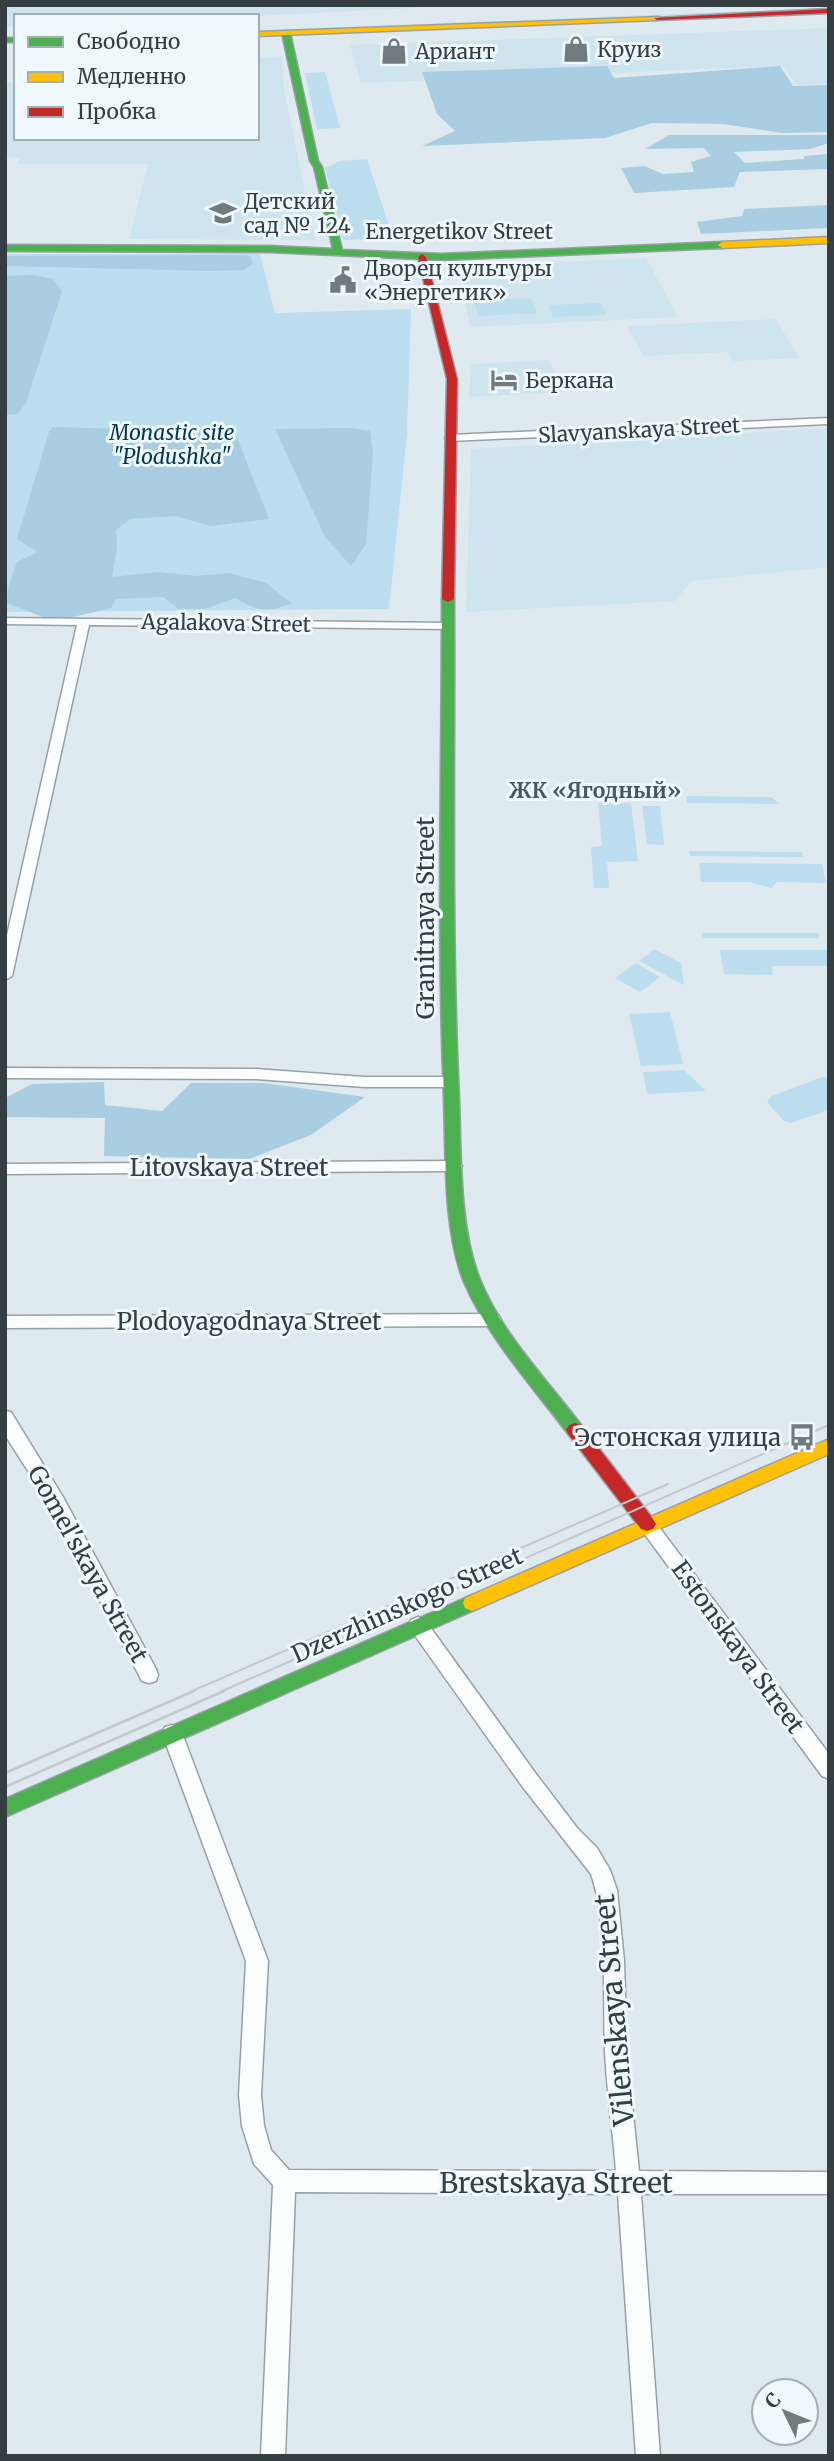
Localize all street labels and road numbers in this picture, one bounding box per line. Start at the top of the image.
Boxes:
street label: Energetikov Street [365,218,553,245]
street label: Slavyanskaya Street [537,411,741,449]
street label: Agalakova Street [140,608,311,638]
street label: Granitnaya Street [410,816,441,1019]
street label: Litovskaya Street [130,1152,329,1183]
street label: Plodoyagodnaya Street [117,1306,382,1337]
street label: Gomel'skaya Street [21,1460,155,1669]
street label: Dzerzhinskogo Street [287,1540,528,1670]
street label: Estonskaya Street [665,1554,812,1740]
street label: Vilenskaya Street [586,1892,642,2128]
street label: Brestskaya Street [439,2165,673,2201]

